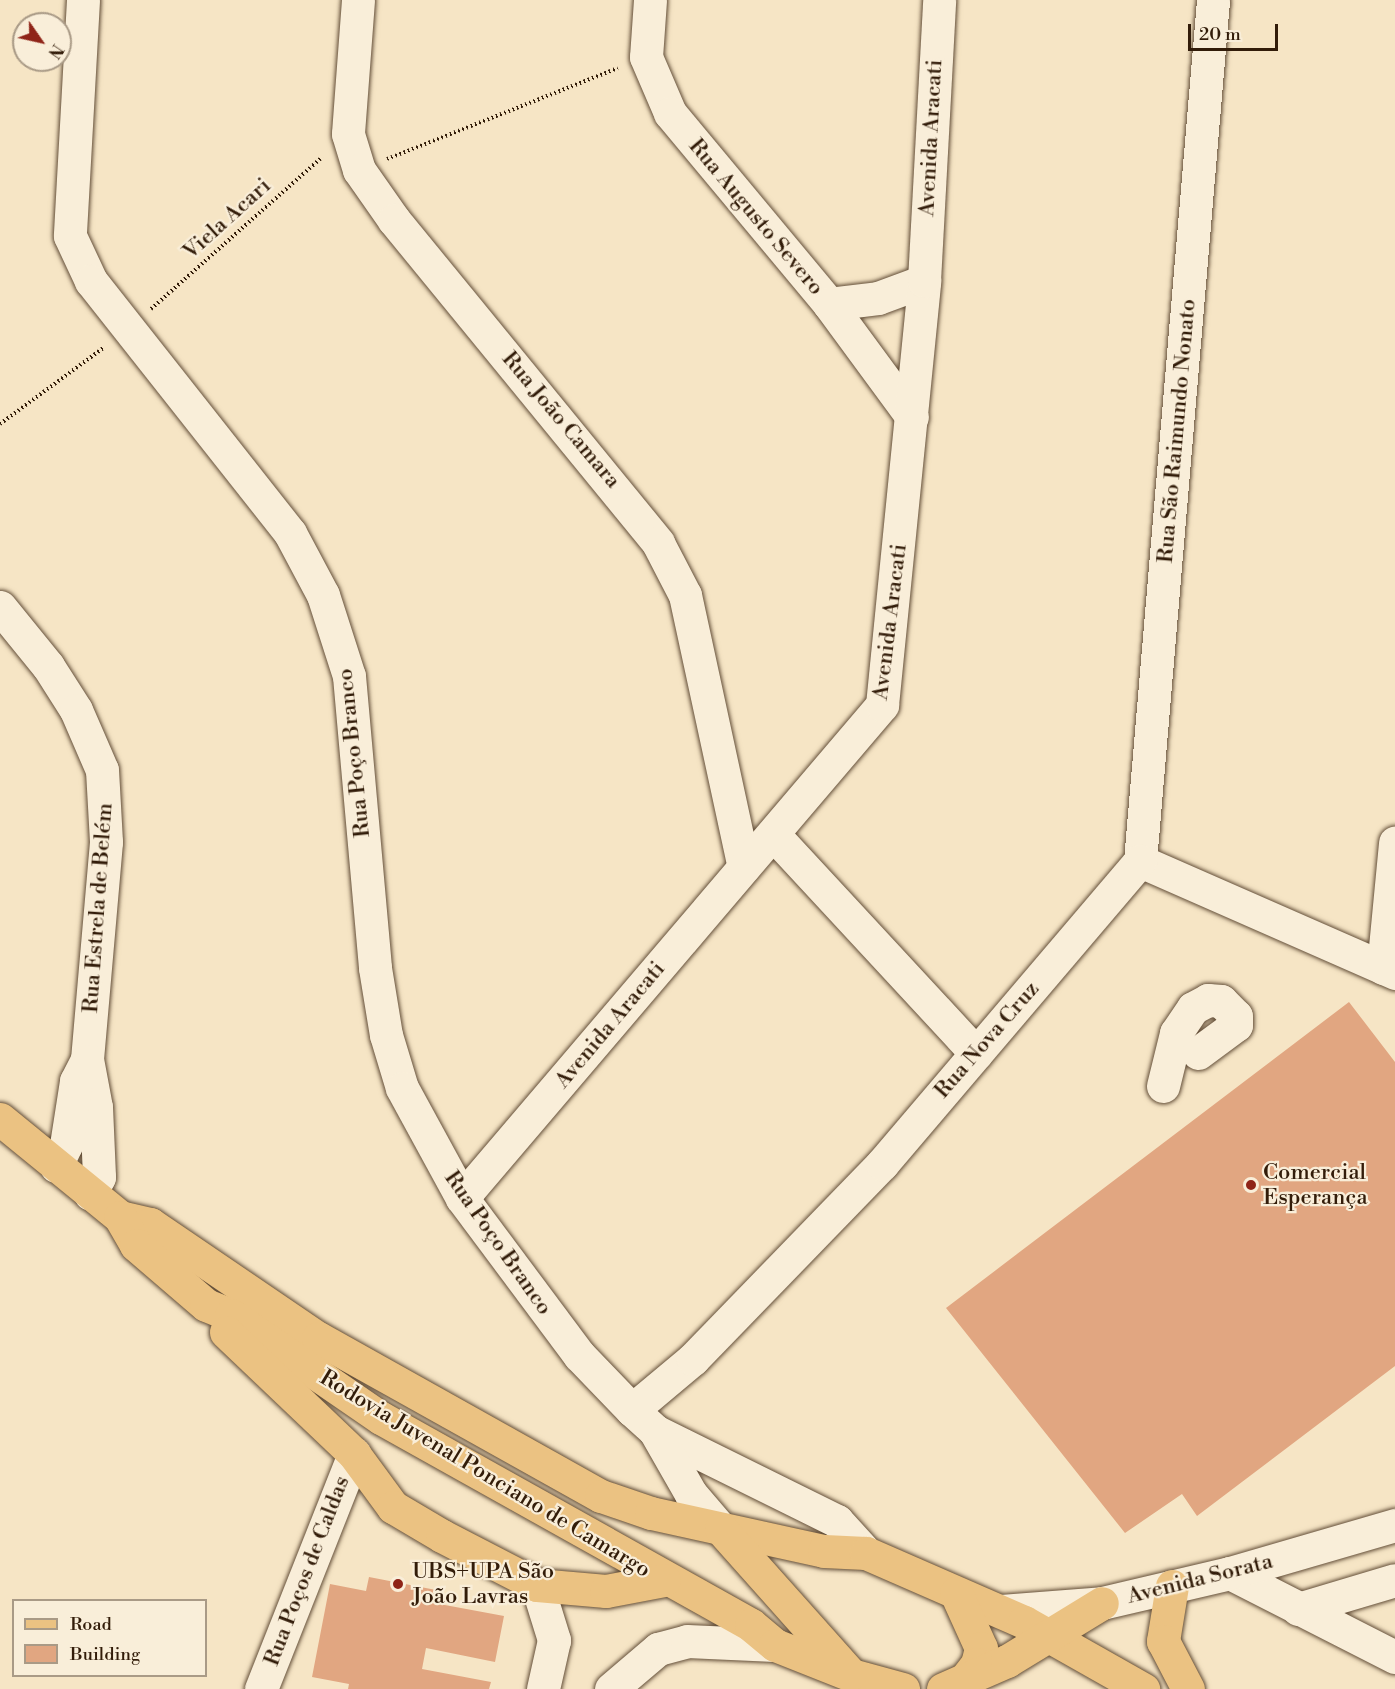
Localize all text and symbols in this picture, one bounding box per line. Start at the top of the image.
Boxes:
north arrow [12,12,72,72]
scale bar [1191,12,1281,50]
text: 20 m [1199,23,1241,46]
text: N [43,40,67,62]
street label: Avenida Aracati [914,59,948,217]
street label: Rua Augusto Severo [683,133,829,301]
street label: Viela Acari [178,173,276,265]
street label: Rua São Raimundo Nonato [1152,298,1202,564]
street label: Rua João Camara [496,346,626,494]
street label: Avenida Aracati [867,542,913,702]
street label: Rua Poço Branco [332,667,376,839]
street label: Rua Estrela de Belém [77,802,119,1014]
street label: Avenida Aracati [549,956,671,1094]
street label: Rua Nova Cruz [929,976,1045,1104]
place label: Comercial Esperança [1263,1159,1368,1210]
street label: Rua Poço Branco [438,1166,558,1320]
marker: Comercial Esperança [1244,1178,1258,1192]
street label: Rodovia Juvenal Ponciano de Camargo [315,1365,655,1583]
street label: Rua Poços de Caldas [259,1472,355,1670]
street label: Avenida Sorata [1124,1548,1276,1610]
place label: UBS+UPA São João Lavras [412,1558,554,1610]
marker: UBS+UPA São João Lavras [389,1575,407,1593]
legend [12,1599,207,1677]
text: Road [70,1613,112,1636]
text: Building [70,1643,140,1666]

